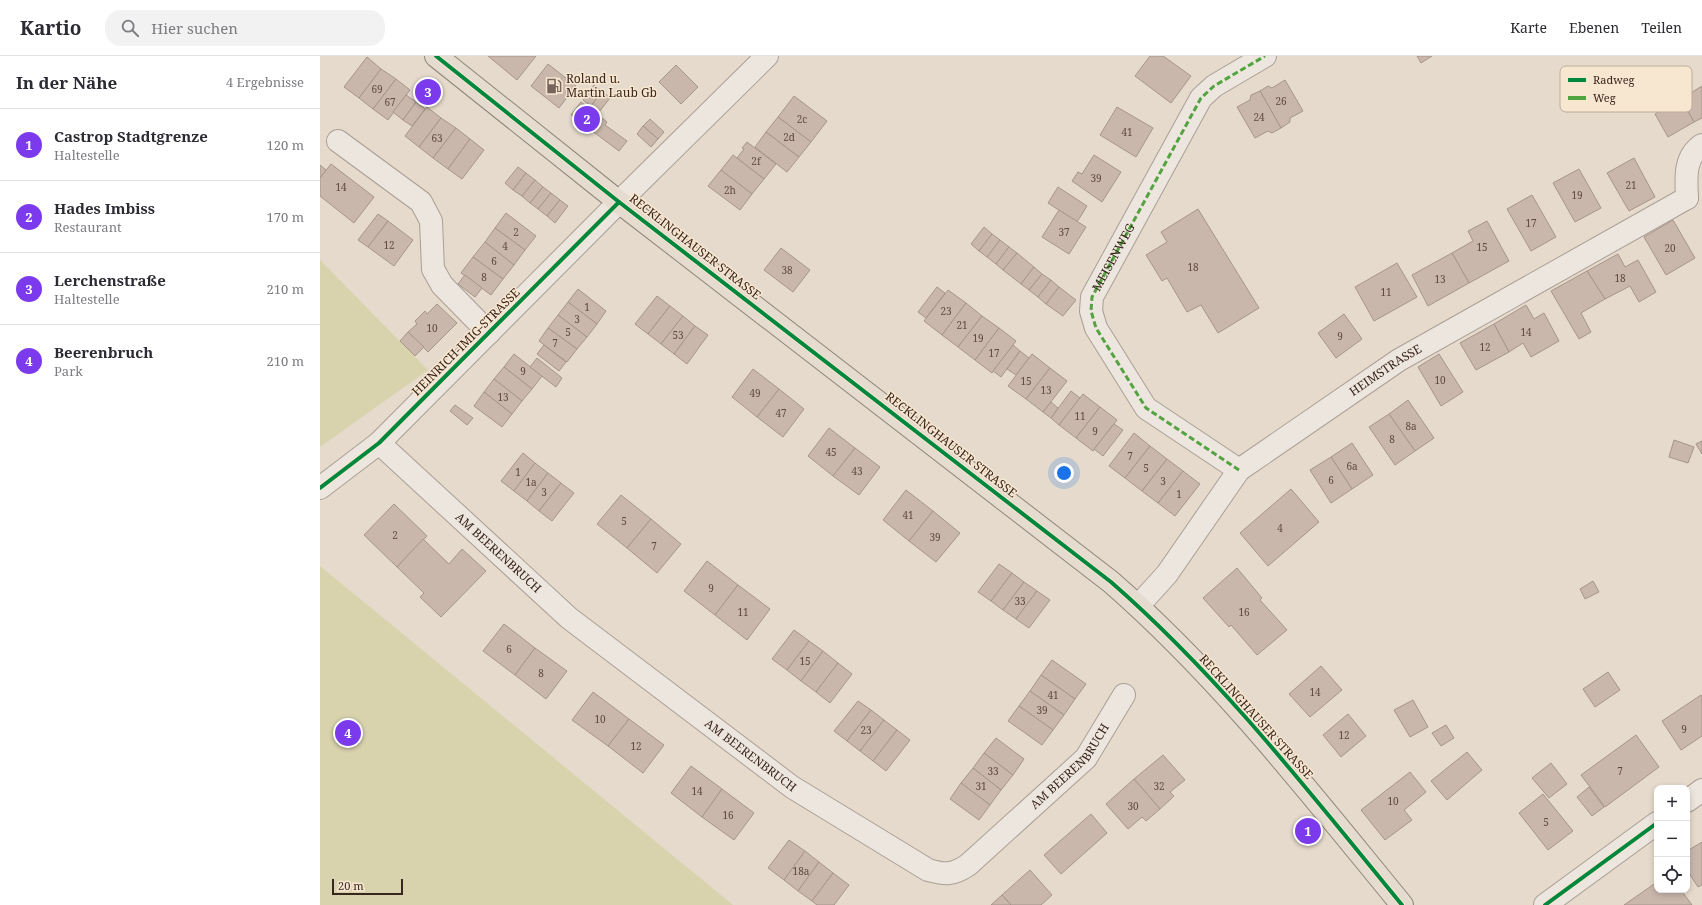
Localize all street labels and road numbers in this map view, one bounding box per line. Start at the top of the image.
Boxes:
street label: RECKLINGHAUSER STRASSE [626,190,765,303]
street label: MEISENWEG [1088,220,1139,294]
street label: HEINRICH-IMIG-STRASSE [408,284,523,399]
street label: HEIMSTRASSE [1346,340,1425,400]
street label: RECKLINGHAUSER STRASSE [882,388,1021,501]
street label: AM BEERENBRUCH [452,508,546,597]
street label: RECKLINGHAUSER STRASSE [1196,651,1317,783]
street label: AM BEERENBRUCH [701,715,801,796]
street label: AM BEERENBRUCH [1026,720,1113,813]

